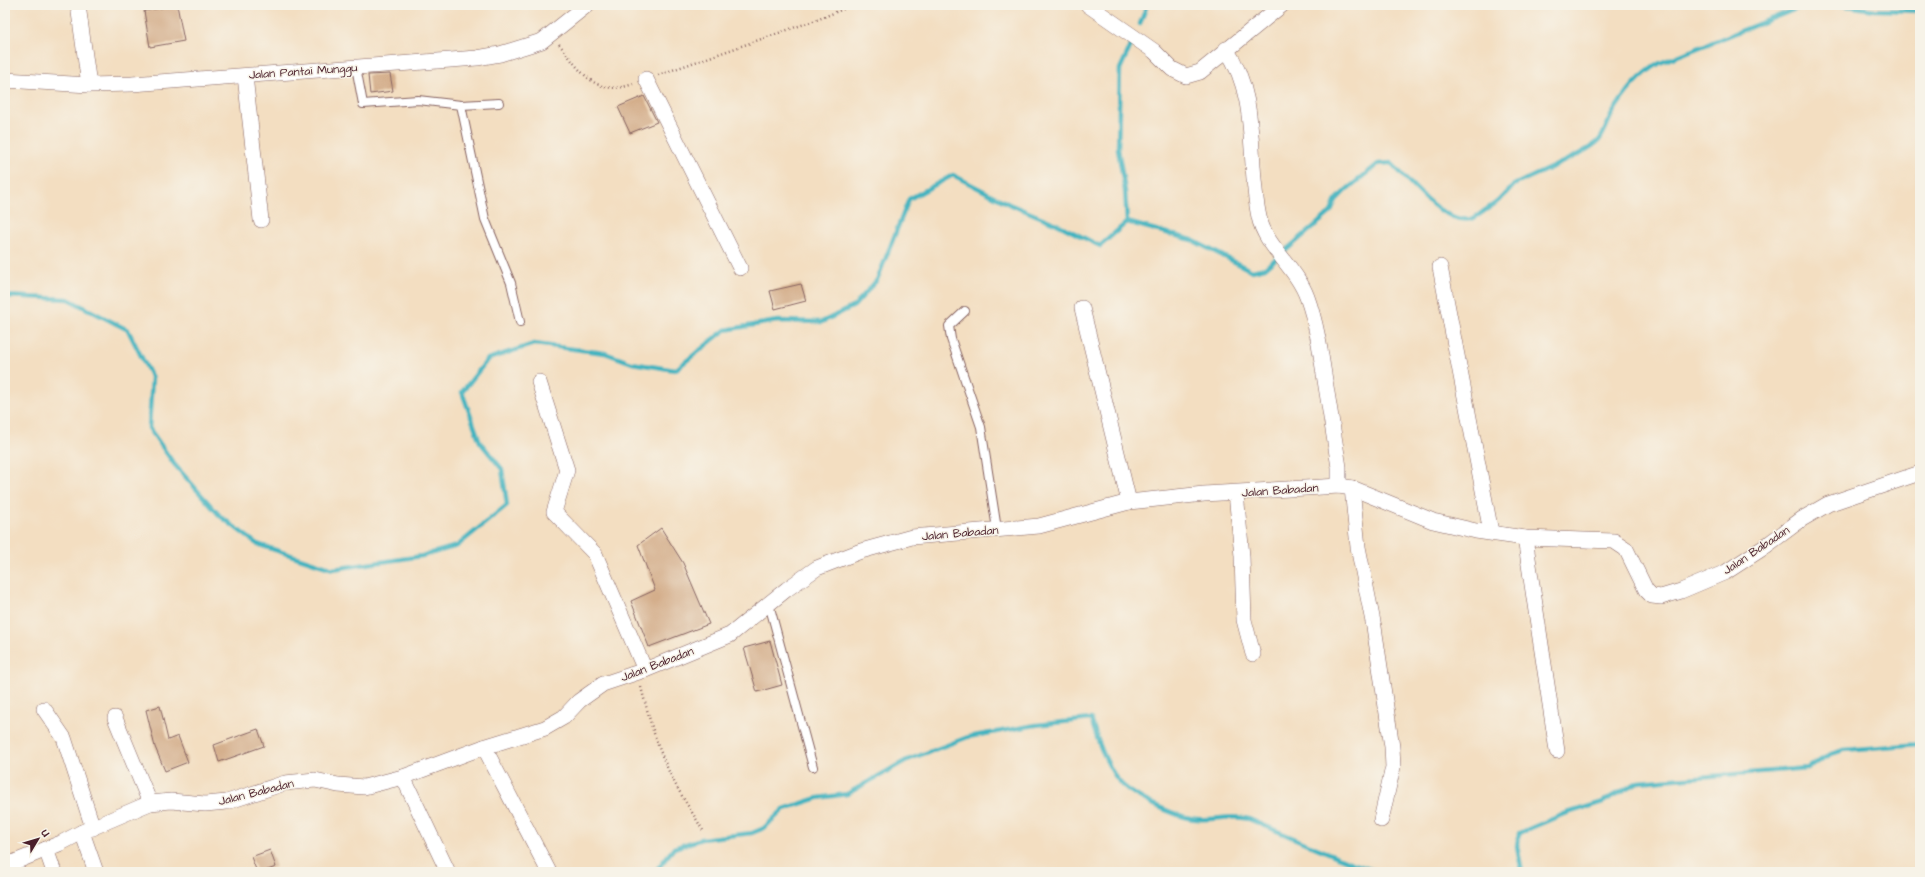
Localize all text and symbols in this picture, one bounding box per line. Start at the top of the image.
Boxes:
street label: Jalan Pantai Munggu [248,59,358,85]
street label: Jalan Babadan [1241,479,1319,502]
street label: Jalan Babadan [921,522,999,545]
street label: Jalan Babadan [1720,522,1793,579]
street label: Jalan Babadan [618,643,696,686]
street label: Jalan Babadan [217,775,296,810]
north arrow [18,819,58,859]
text: U [37,825,53,840]

